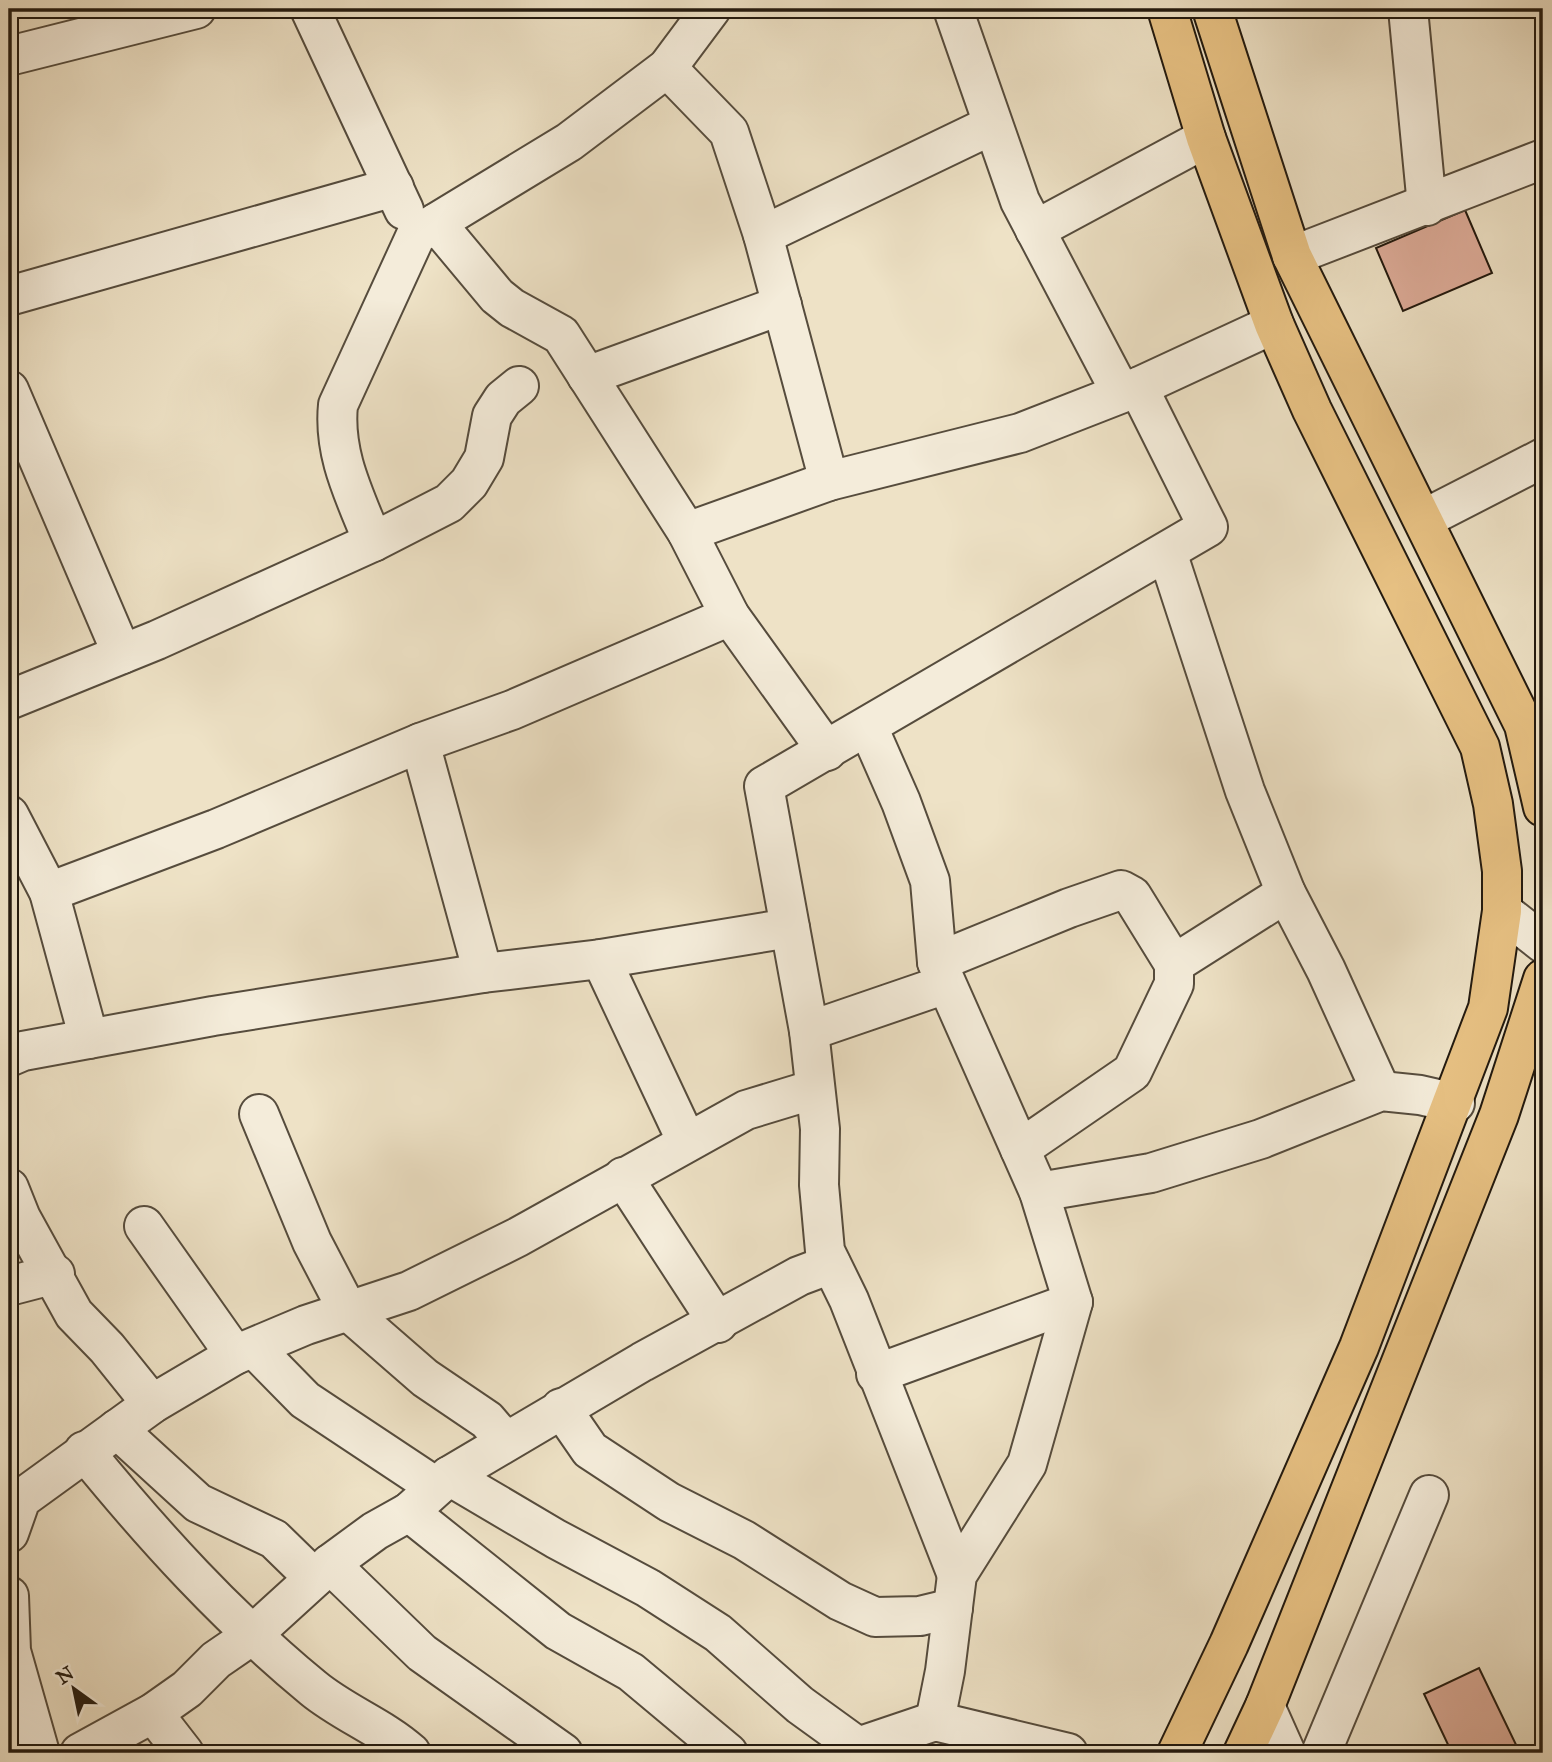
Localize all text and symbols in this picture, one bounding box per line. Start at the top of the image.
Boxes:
north arrow [38,1654,108,1724]
text: N [52,1661,78,1689]

